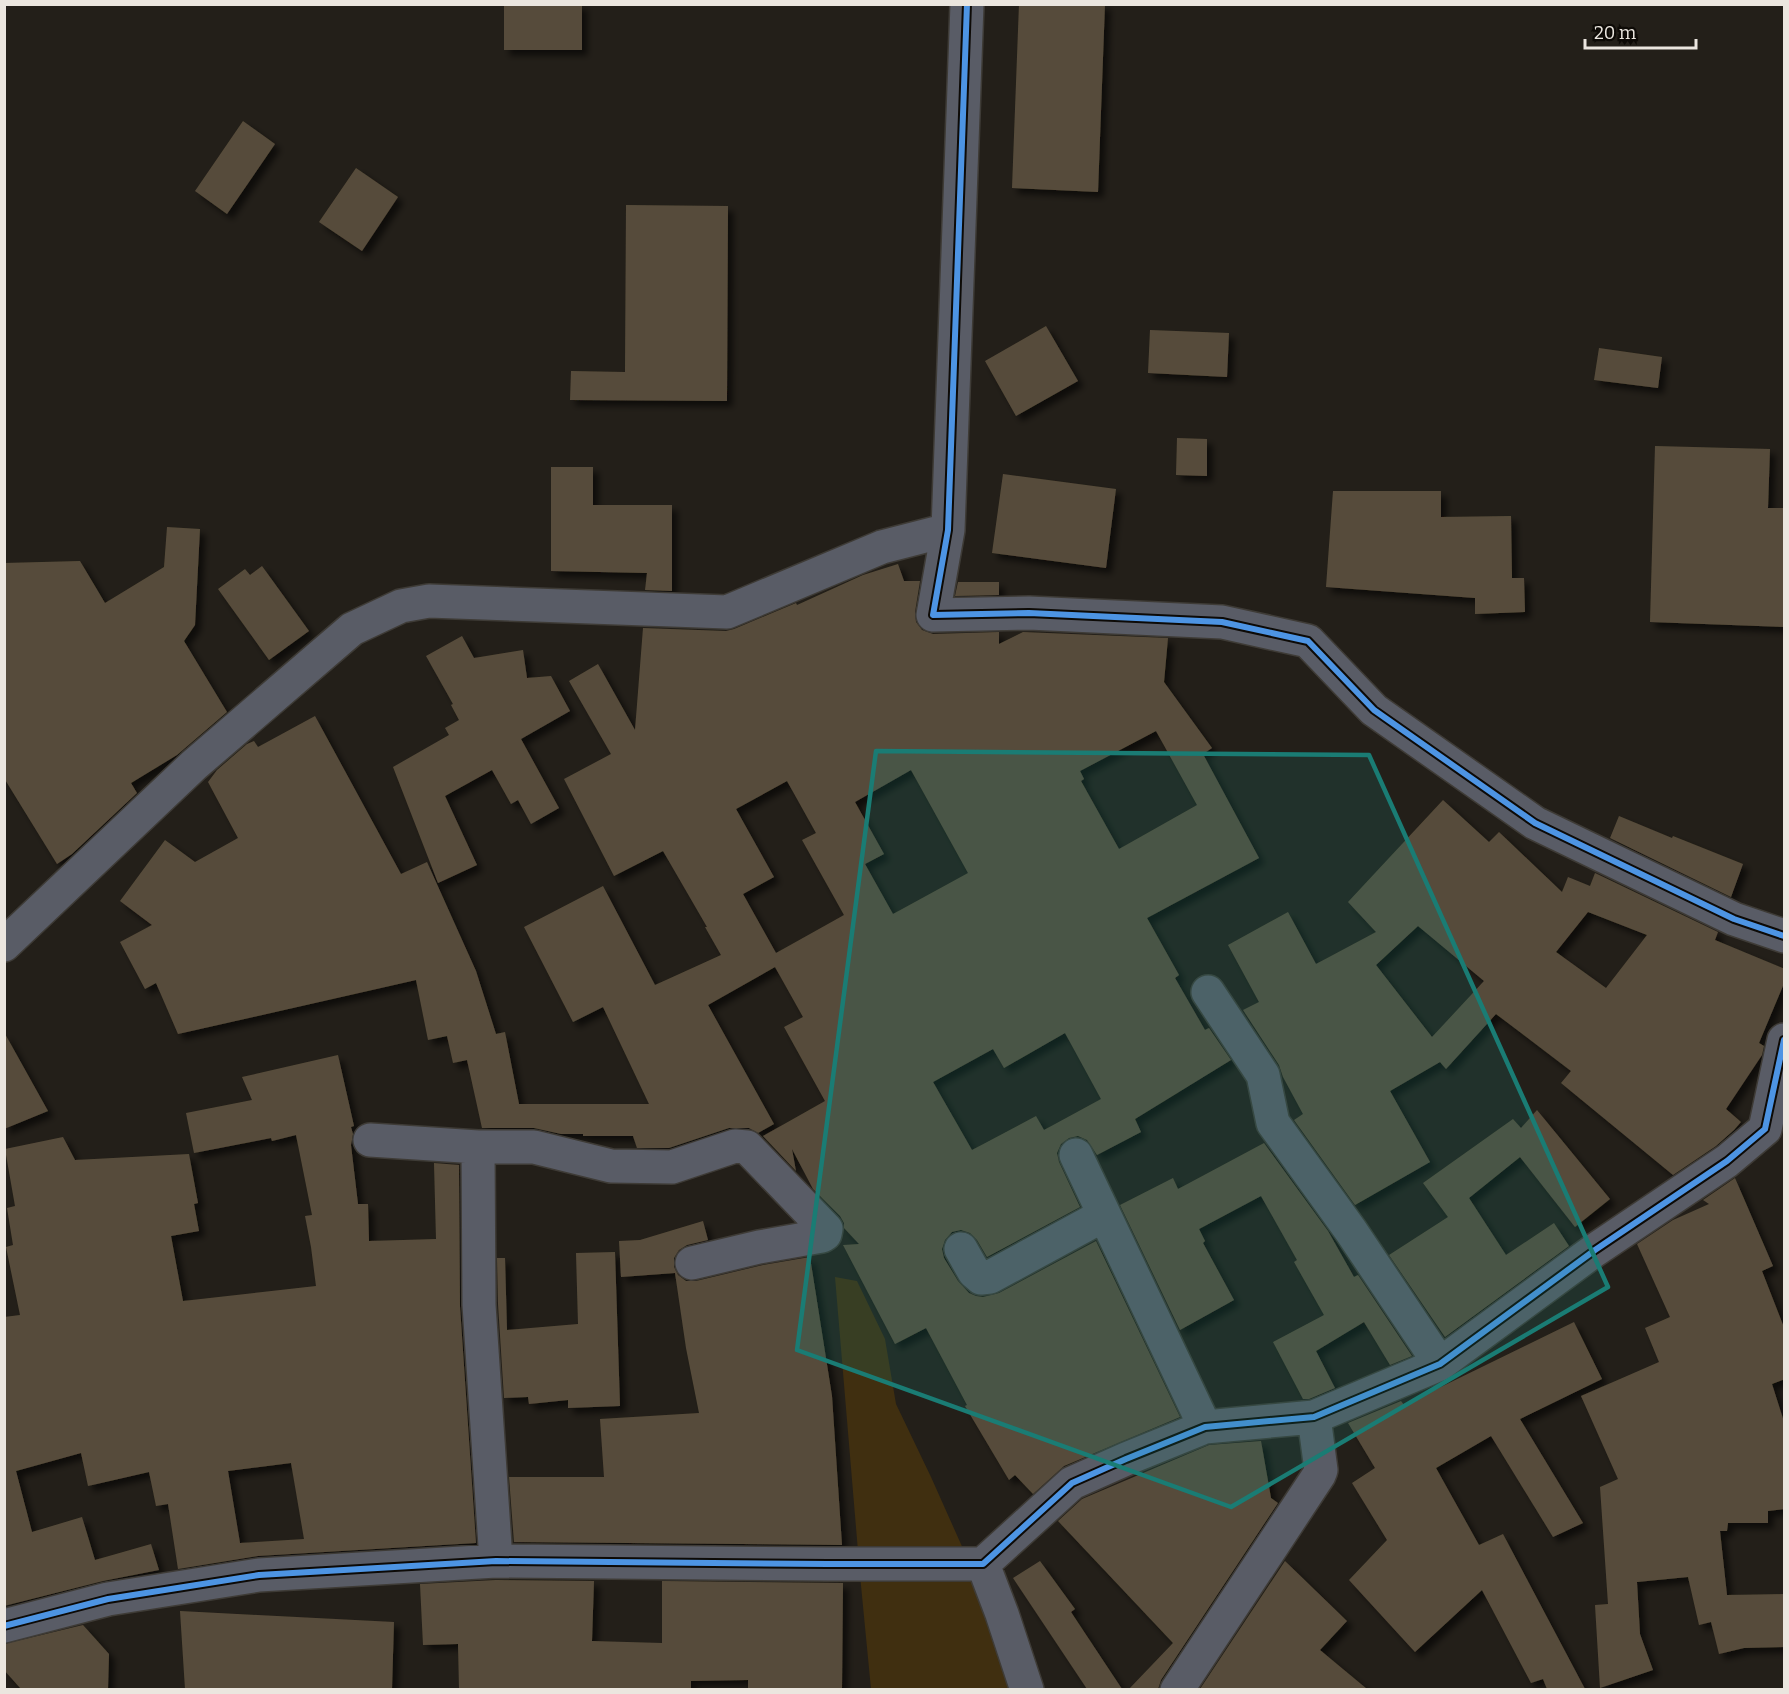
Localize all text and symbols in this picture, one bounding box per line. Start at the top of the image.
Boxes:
scale bar [1585,12,1696,50]
text: 20 m [1594,22,1636,44]

